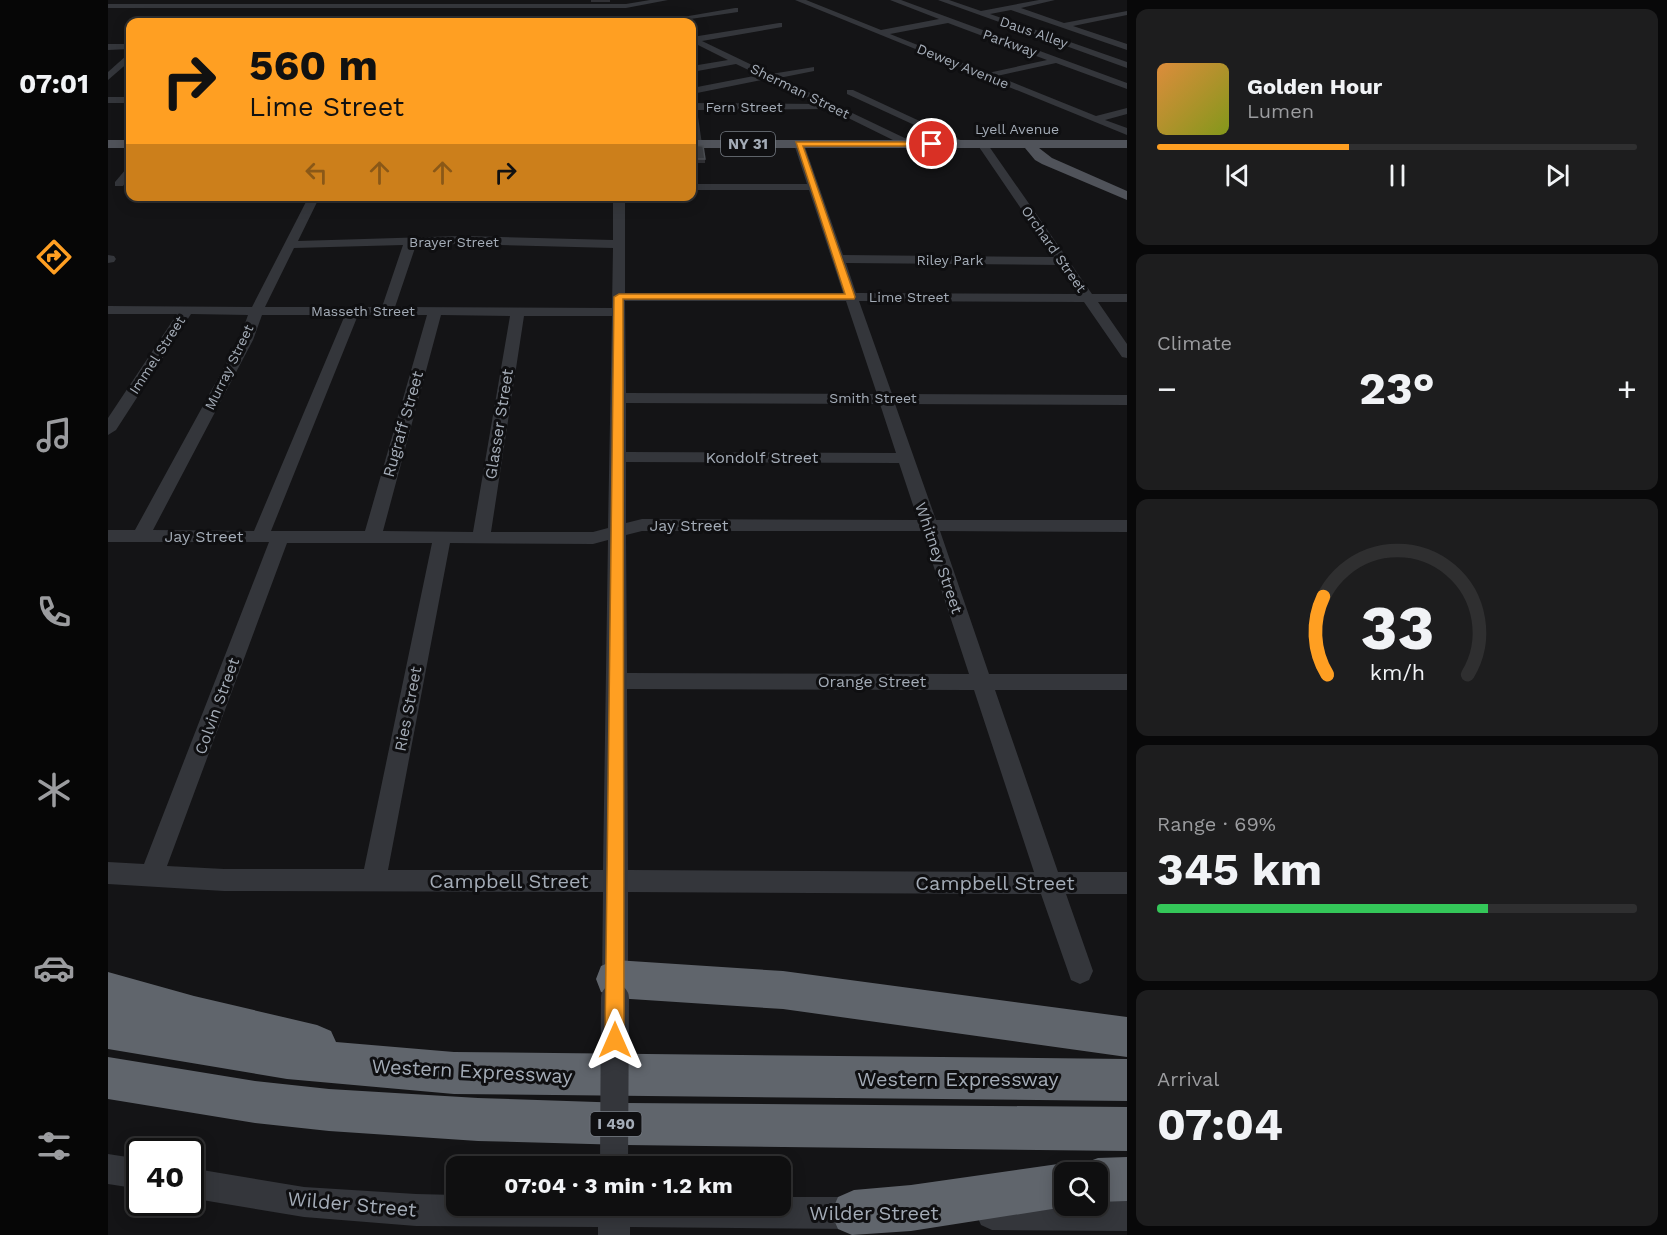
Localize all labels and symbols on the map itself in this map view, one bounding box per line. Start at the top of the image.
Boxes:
street label: Daus Alley [998,13,1071,51]
street label: Parkway [981,26,1040,60]
street label: Dewey Avenue [915,40,1011,92]
street label: Sherman Street [748,60,852,122]
street label: Fern Street [705,99,783,115]
pin [906,118,957,169]
street label: Lyell Avenue [975,121,1059,137]
road number: NY 31 [721,132,775,156]
street label: Orchard Street [1018,203,1090,295]
street label: Brayer Street [409,234,499,250]
street label: Riley Park [917,252,983,268]
street label: Lime Street [869,289,949,305]
street label: Masseth Street [311,303,415,319]
street label: Immel Street [126,313,188,397]
street label: Murray Street [201,322,257,412]
street label: Glasser Street [481,367,517,481]
street label: Rugraff Street [379,368,427,479]
street label: Smith Street [829,390,917,406]
street label: Kondolf Street [705,448,819,467]
street label: Whitney Street [911,500,967,616]
street label: Jay Street [650,516,729,535]
street label: Jay Street [165,527,244,546]
street label: Colvin Street [191,655,243,757]
street label: Ries Street [390,665,426,753]
street label: Orange Street [818,672,927,691]
street label: Campbell Street [429,869,589,893]
street label: Campbell Street [915,871,1075,895]
position arrow [583,1008,647,1072]
street label: Western Expressway [371,1054,574,1088]
street label: Western Expressway [857,1067,1059,1091]
road number: I 490 [590,1112,642,1136]
speed limit sign: 40 [126,1138,204,1216]
street label: Wilder Street [286,1186,418,1222]
street label: Wilder Street [809,1201,939,1225]

